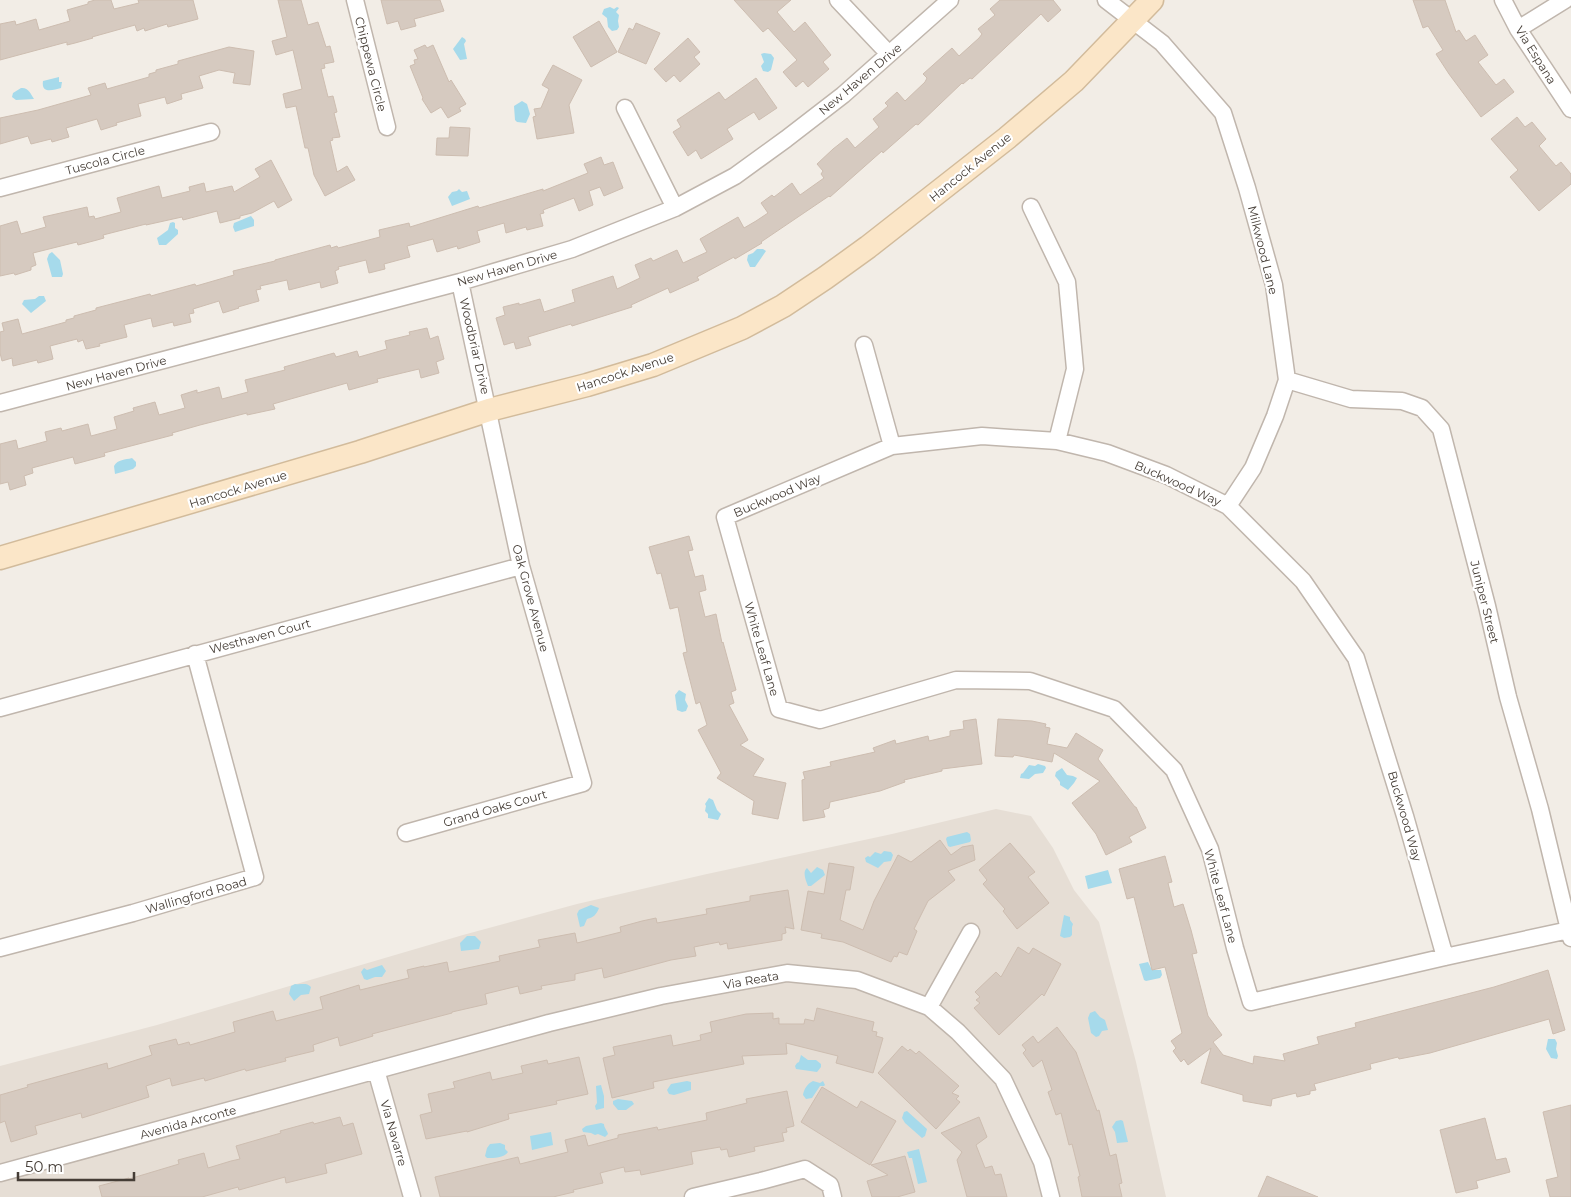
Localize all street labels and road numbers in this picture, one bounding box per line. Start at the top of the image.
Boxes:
street label: Chippewa Circle [352,15,390,113]
street label: Via Espana [1512,23,1560,87]
street label: New Haven Drive [816,40,904,118]
street label: Hancock Avenue [926,129,1014,205]
street label: Tuscola Circle [64,142,146,178]
street label: Milkwood Lane [1245,204,1281,296]
street label: New Haven Drive [455,247,559,289]
street label: Woodbriar Drive [457,296,493,396]
street label: Hancock Avenue [574,349,676,395]
street label: New Haven Drive [64,352,168,394]
street label: Buckwood Way [1132,457,1224,509]
street label: Hancock Avenue [187,467,289,511]
street label: Buckwood Way [731,470,823,520]
street label: Oak Grove Avenue [509,543,553,653]
street label: Juniper Street [1467,558,1503,645]
street label: White Leaf Lane [741,600,783,698]
street label: Westhaven Court [208,615,312,657]
street label: Buckwood Way [1385,769,1425,863]
street label: Grand Oaks Court [442,786,549,830]
street label: White Leaf Lane [1201,847,1241,945]
street label: Wallingford Road [144,873,248,917]
street label: Via Reata [722,968,780,992]
street label: Via Navarre [377,1098,411,1168]
street label: Avenida Arconte [138,1102,238,1142]

